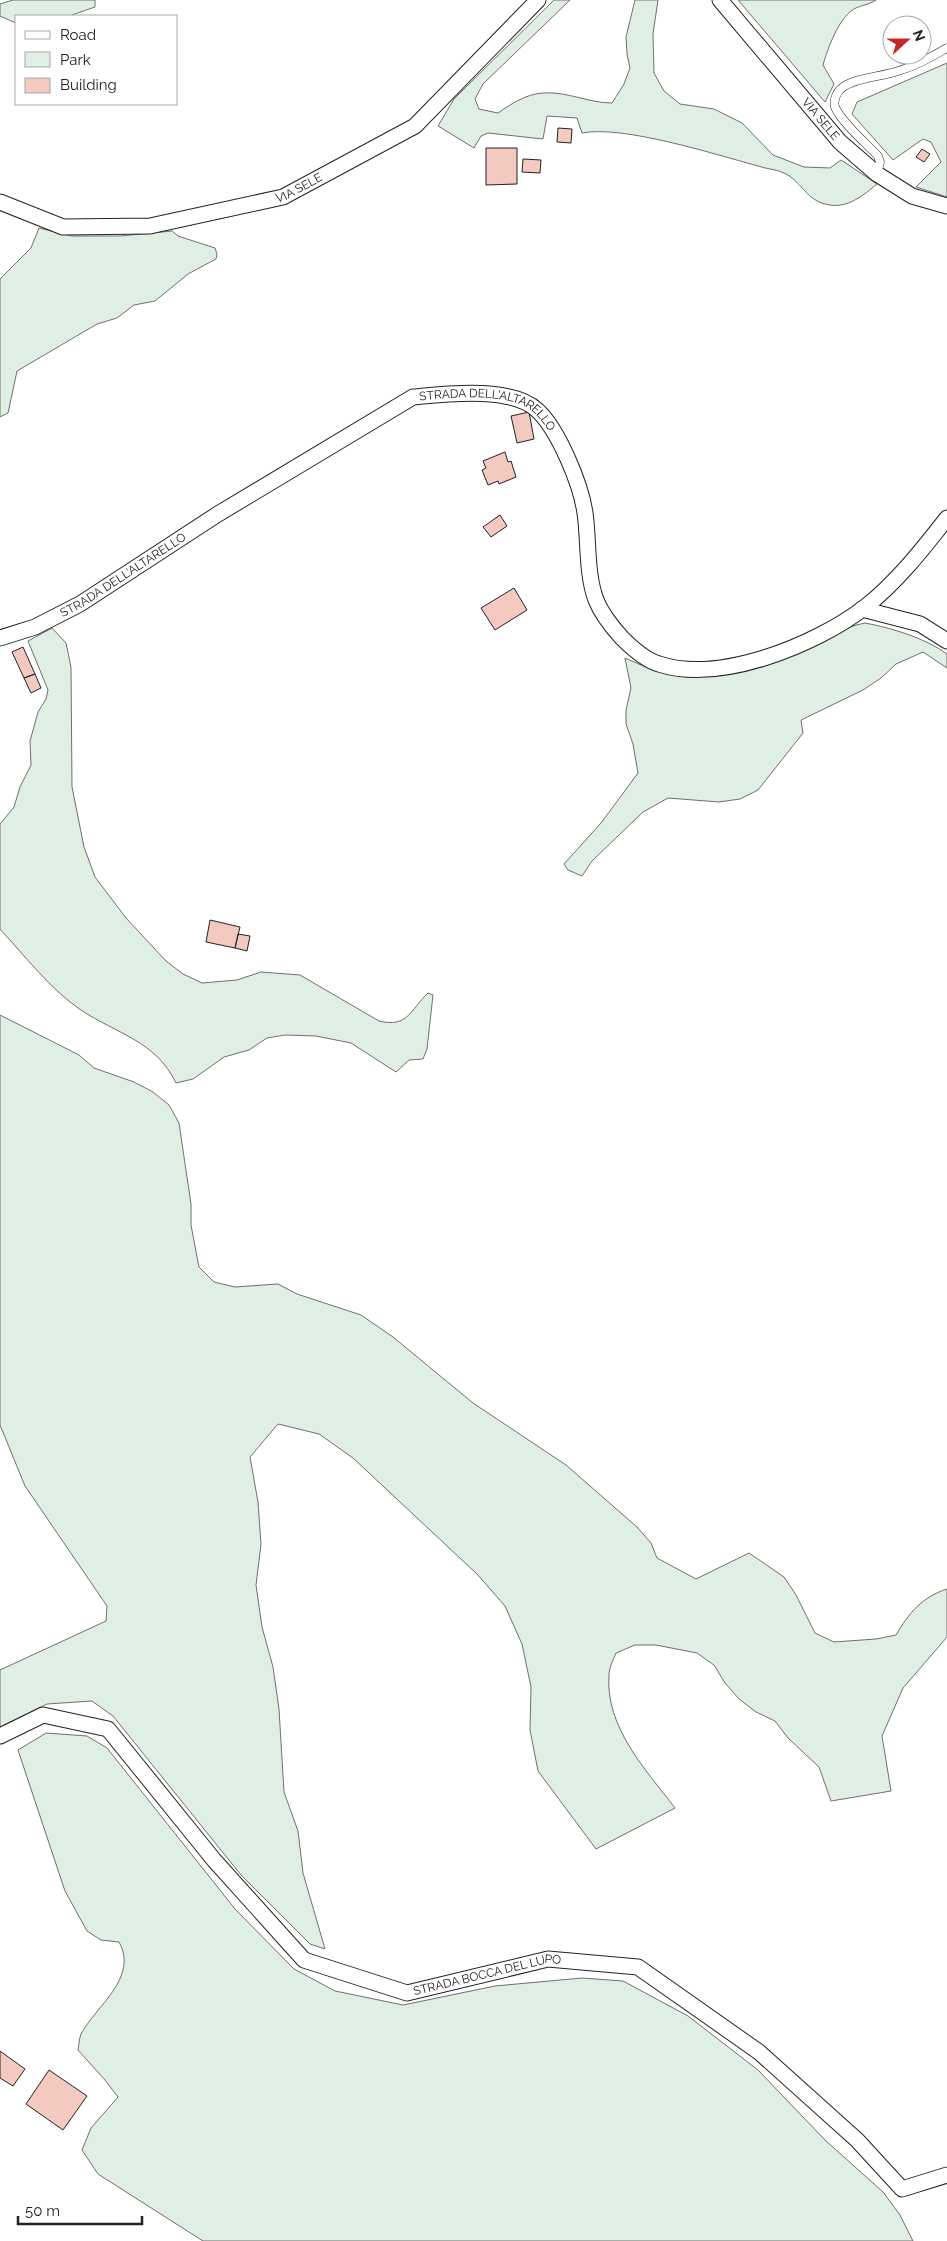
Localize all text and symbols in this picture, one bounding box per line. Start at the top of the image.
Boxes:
legend [15,15,178,105]
north arrow [882,15,932,65]
text: Road [60,26,96,44]
text: N [910,27,929,43]
text: Park [60,51,91,69]
text: Building [60,76,117,94]
street label: VIA SELE [799,95,842,143]
street label: VIA SELE [274,170,325,205]
street label: STRADA DELL'ALTARELLO [419,386,558,433]
street label: STRADA DELL'ALTARELLO [58,530,188,620]
street label: STRADA BOCCA DEL LUPO [412,1952,562,1998]
scale bar [18,2194,141,2226]
text: 50 m [25,2202,60,2220]

